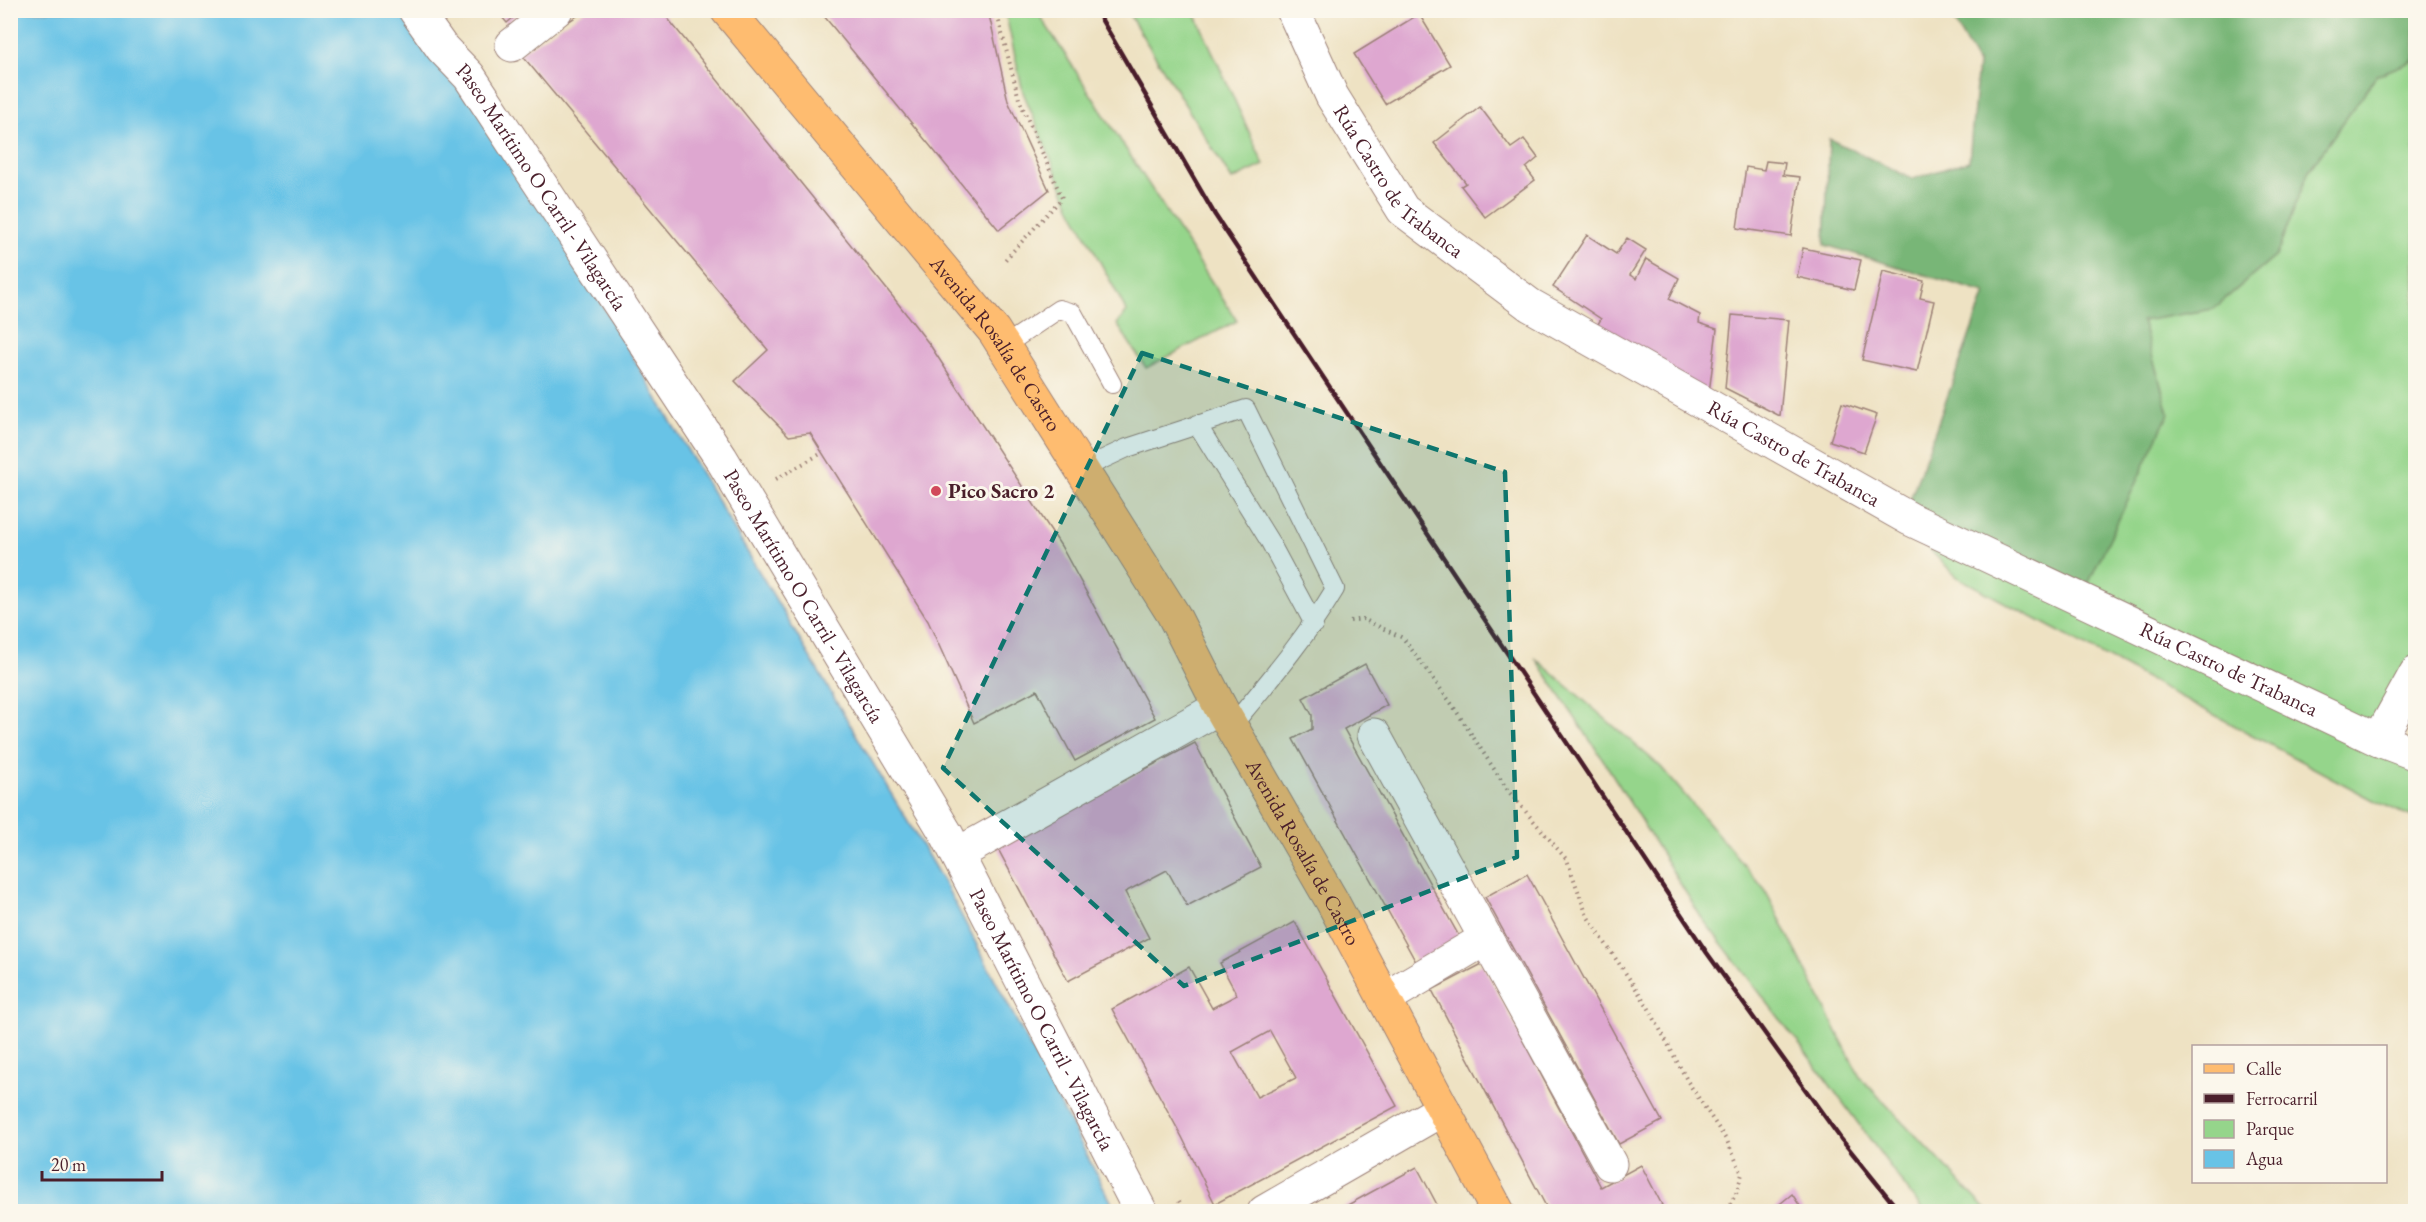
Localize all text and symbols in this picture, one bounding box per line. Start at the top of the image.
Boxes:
street label: Paseo Marítimo O Carril - Vilagarcía [451,57,634,316]
street label: Rúa Castro de Trabanca [1328,99,1470,264]
street label: Avenida Rosalía de Castro [924,249,1068,436]
street label: Rúa Castro de Trabanca [1703,394,1886,513]
street label: Paseo Marítimo O Carril - Vilagarcía [718,464,891,728]
place label: Pico Sacro 2 [948,477,1054,504]
marker: Pico Sacro 2 [929,484,943,498]
street label: Rúa Castro de Trabanca [2136,615,2323,723]
street label: Avenida Rosalía de Castro [1239,753,1367,950]
street label: Paseo Marítimo O Carril - Vilagarcía [964,884,1121,1155]
legend [2192,1045,2387,1183]
text: Calle [2246,1057,2282,1080]
text: Ferrocarril [2246,1087,2318,1110]
text: Parque [2246,1117,2294,1140]
scale bar [42,1144,162,1182]
text: Agua [2245,1147,2284,1170]
text: 20 m [51,1153,86,1176]

